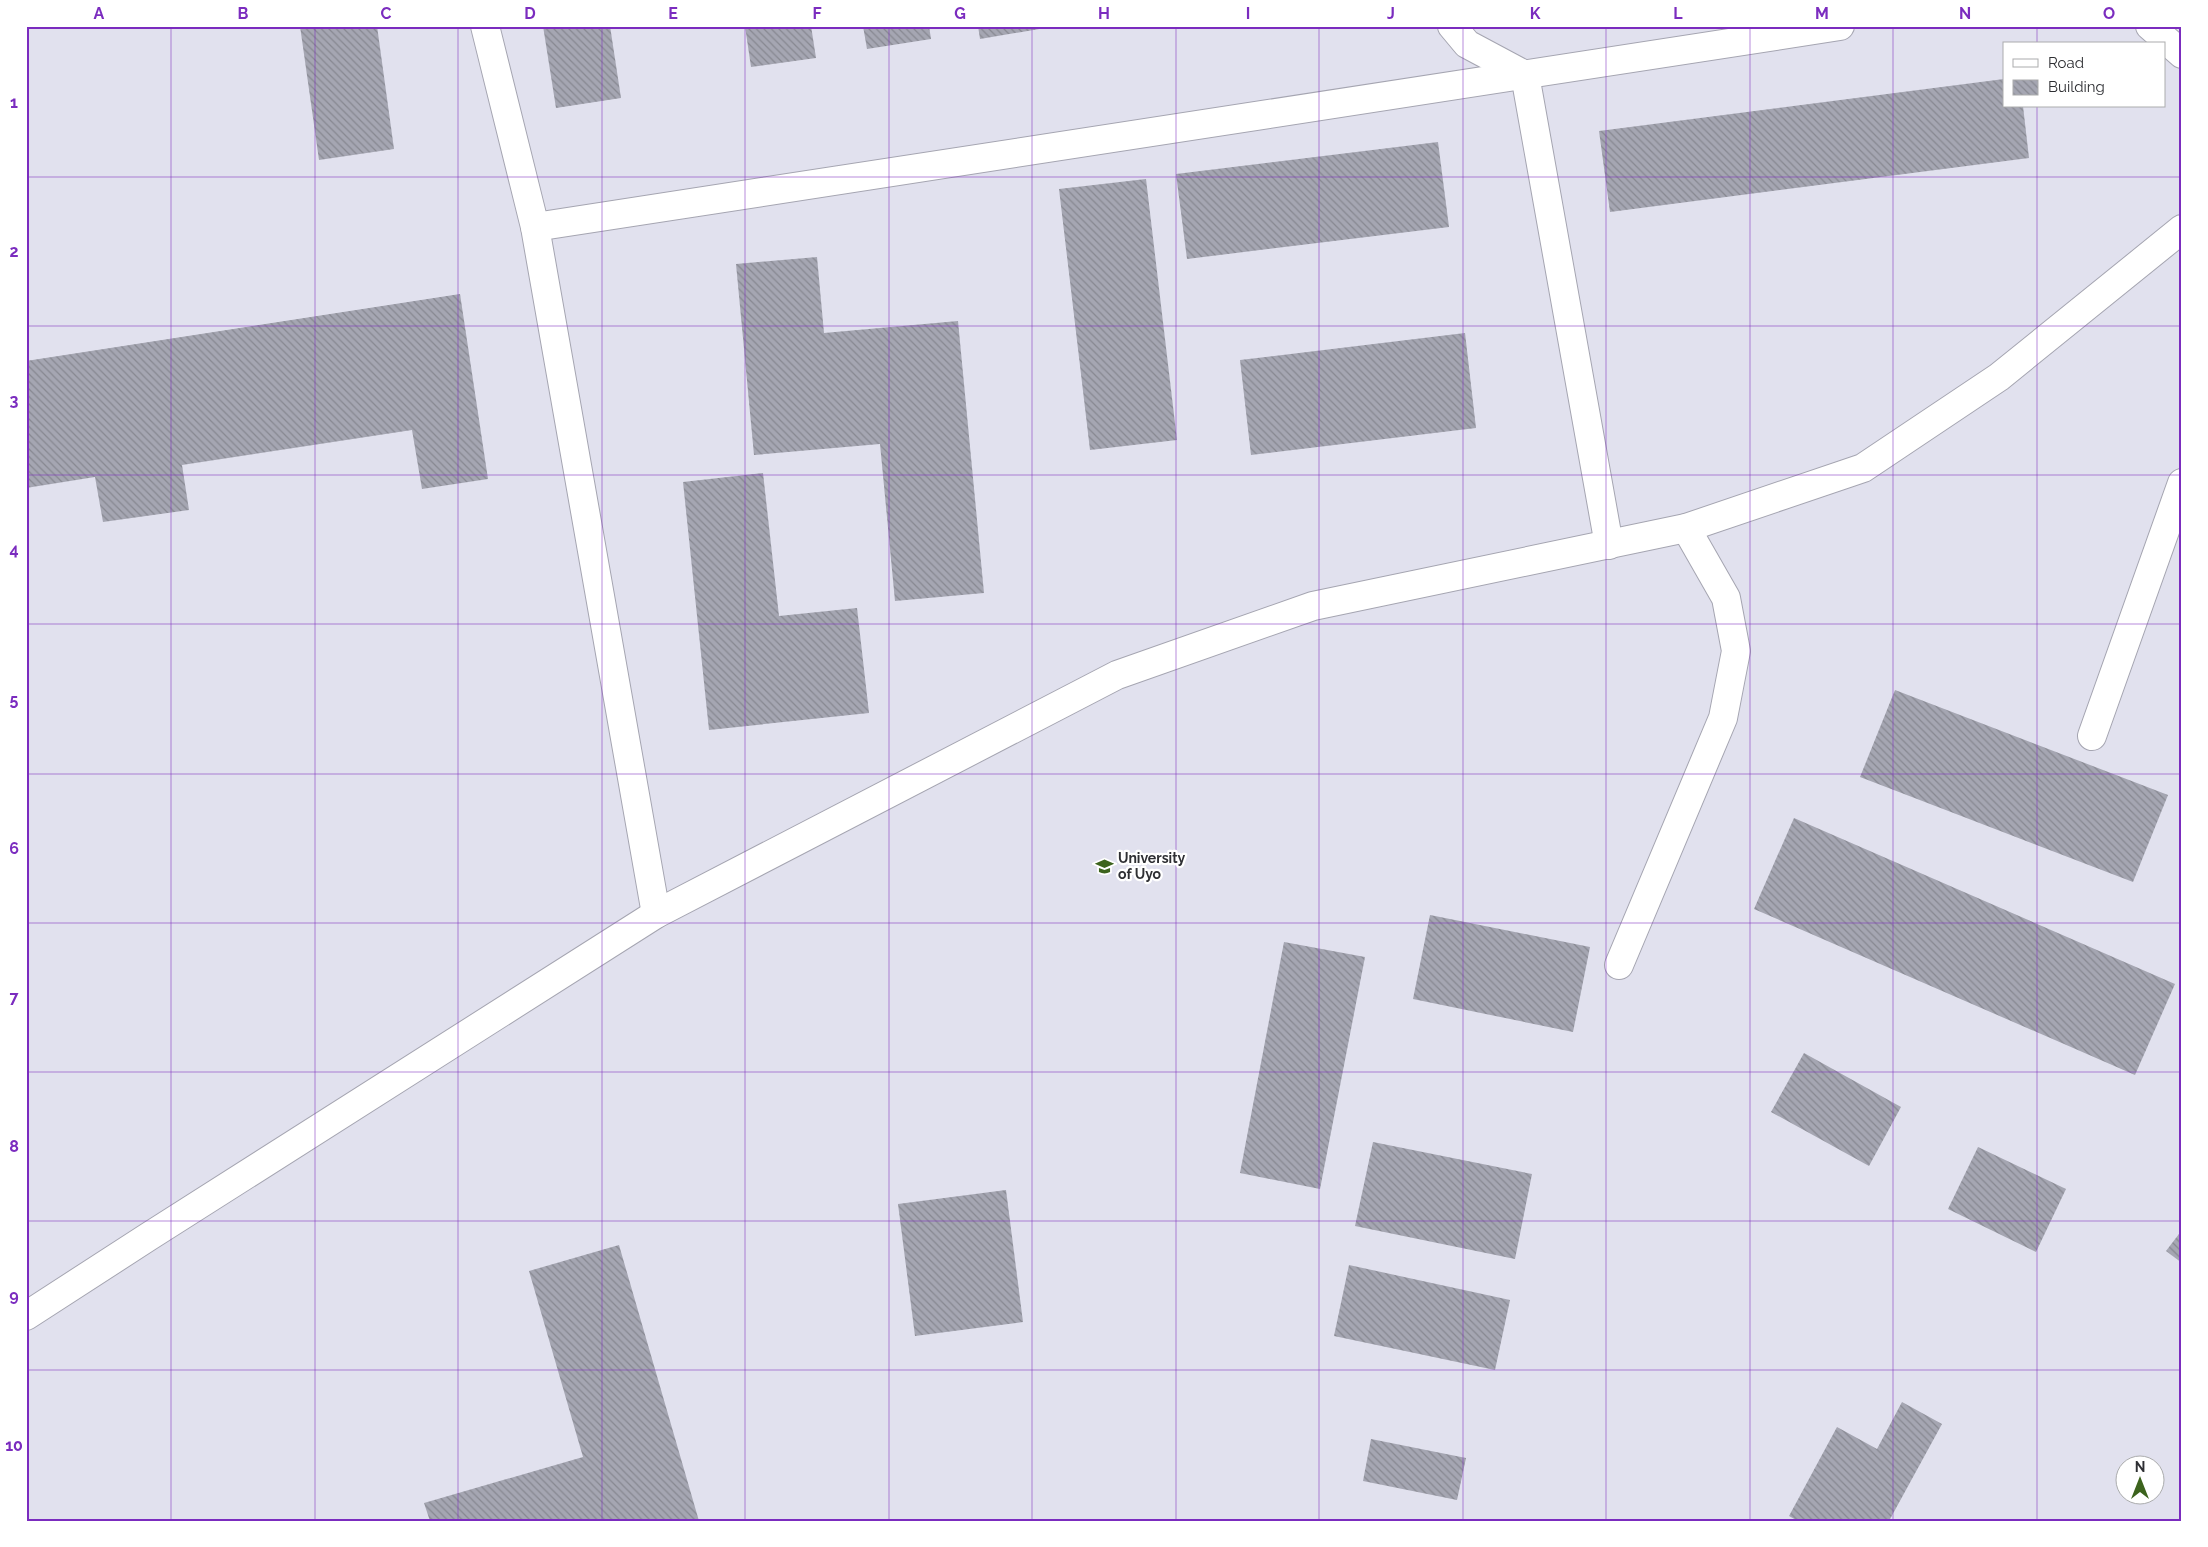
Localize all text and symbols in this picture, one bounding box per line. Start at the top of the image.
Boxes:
text: A [94,4,105,23]
text: B [238,4,249,23]
text: C [381,4,392,23]
text: D [524,4,536,23]
text: E [668,4,678,23]
text: F [812,4,822,23]
text: G [954,4,966,23]
text: H [1098,4,1110,23]
text: I [1246,4,1250,23]
text: J [1387,4,1395,23]
text: K [1530,4,1541,23]
text: L [1673,4,1683,23]
text: M [1815,4,1829,23]
text: N [1959,4,1971,23]
text: O [2103,4,2115,23]
legend [2003,42,2166,108]
text: Road [2048,54,2084,72]
text: Building [2048,78,2105,96]
text: 1 [10,93,18,112]
text: 2 [9,242,19,261]
text: 3 [10,391,19,410]
text: 4 [9,540,19,559]
text: 5 [10,690,19,709]
text: 6 [9,839,19,858]
place label: University of Uyo [1118,850,1185,882]
school or university icon: University of Uyo [1094,856,1114,876]
text: 7 [10,988,19,1007]
text: 8 [9,1137,19,1156]
text: 9 [9,1286,19,1305]
text: 10 [5,1436,23,1455]
north arrow [2116,1454,2166,1504]
text: N [2135,1459,2145,1475]

